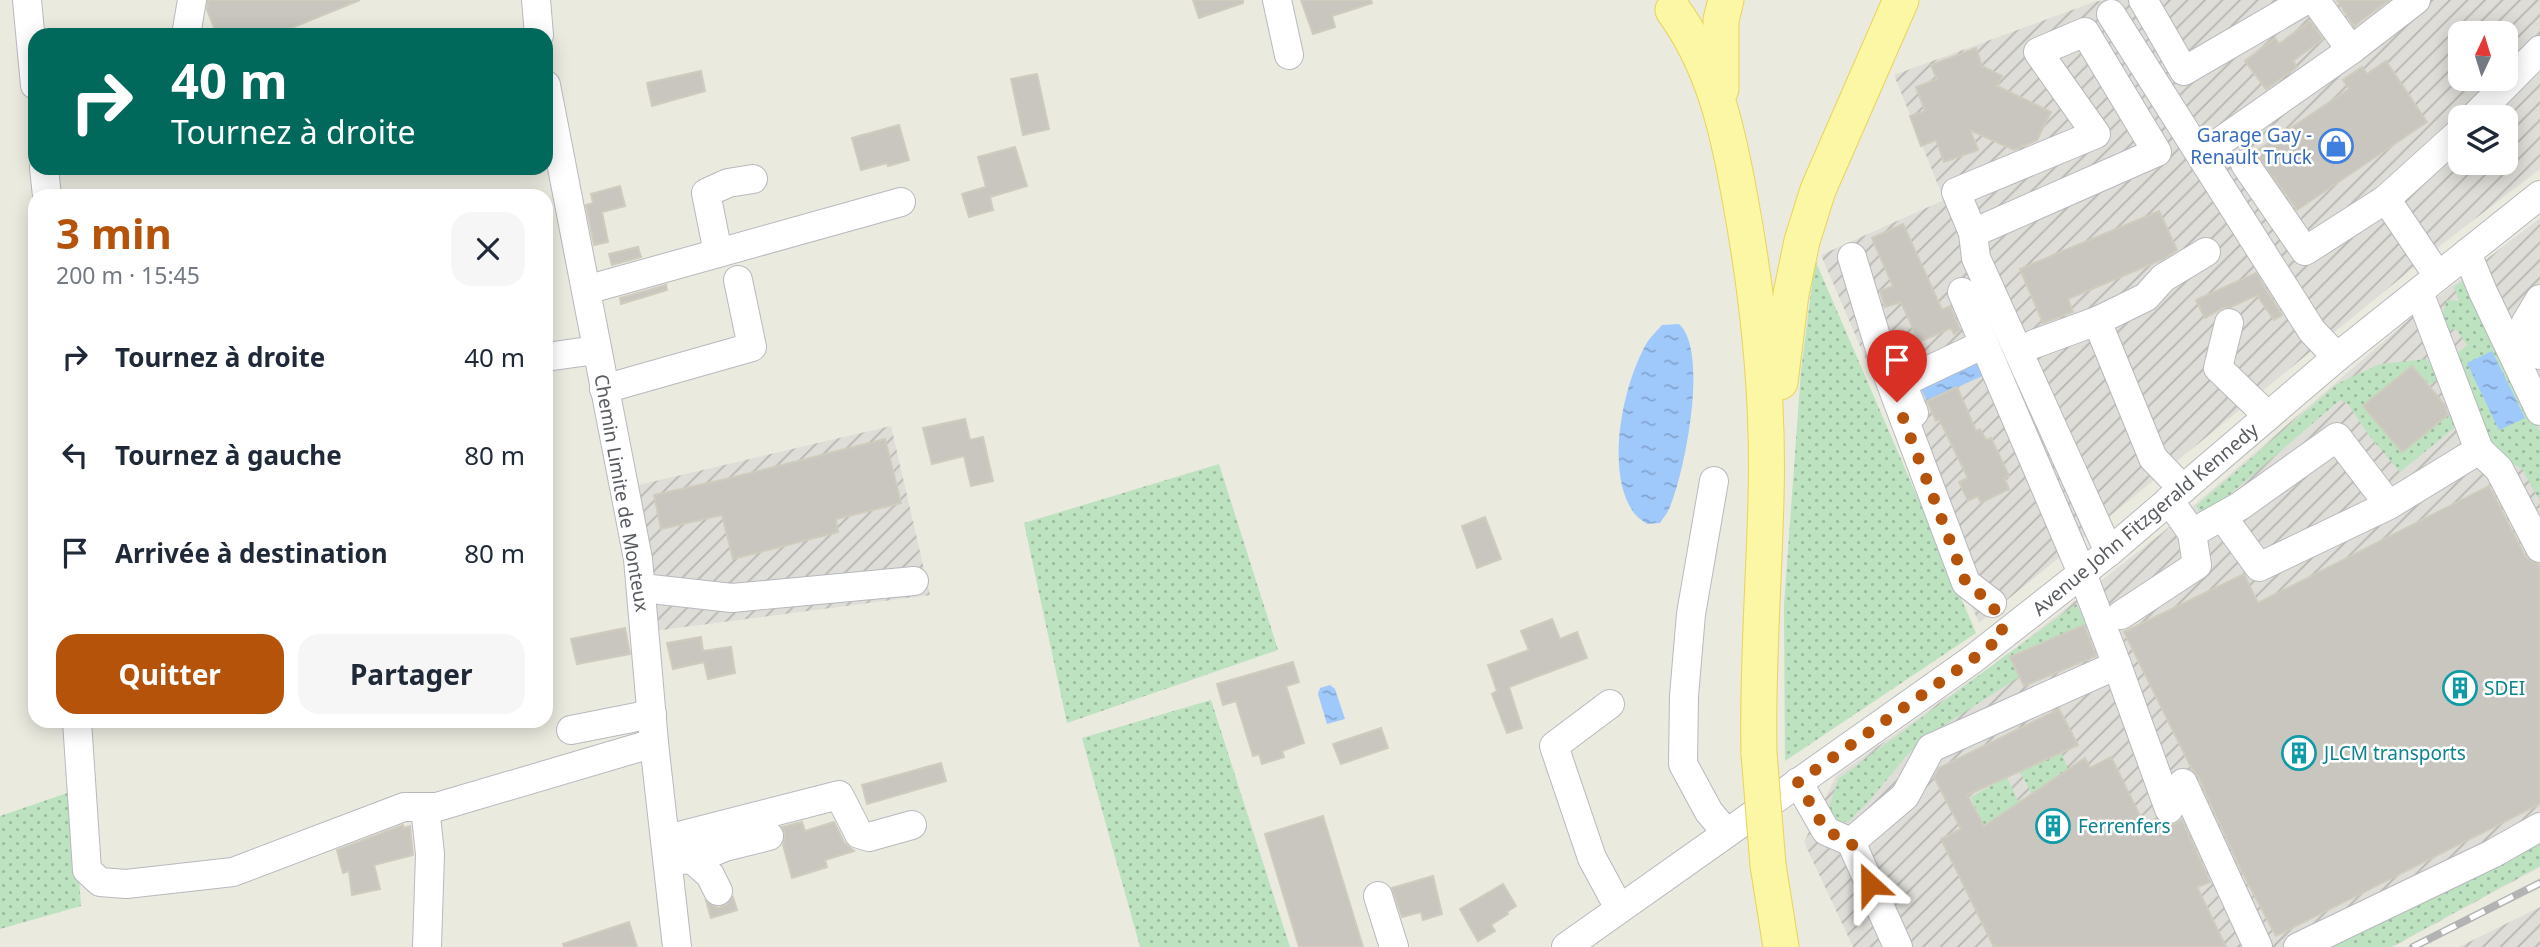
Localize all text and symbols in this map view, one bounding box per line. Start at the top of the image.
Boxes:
north arrow [2448,21,2518,91]
map controls [2448,21,2518,175]
text: 40 m [171,47,288,113]
icon: right [56,56,147,147]
button: layers [2448,105,2518,175]
text: Tournez à droite [171,110,416,153]
place label: Garage Gay - Renault Truck [2190,122,2312,170]
shop icon: Garage Gay - Renault Truck [2317,127,2355,165]
text: 3 min [56,204,172,261]
button: close [451,212,525,286]
text: 200 m · 15:45 [56,259,200,291]
pin [1867,330,1927,402]
icon: right [56,338,94,376]
text: Tournez à droite [115,339,325,375]
text: 40 m [464,339,525,375]
icon: arrive [1878,341,1916,379]
street label: Chemin Limite de Monteux [588,372,656,614]
street label: Avenue John Fitzgerald Kennedy [2027,416,2264,621]
icon: left [56,436,94,474]
text: Tournez à gauche [115,437,342,473]
text: 80 m [464,437,525,473]
icon: arrive [56,534,94,572]
text: Arrivée à destination [115,535,388,571]
text: 80 m [464,535,525,571]
button: Quitter [56,634,284,714]
button: Partager [298,634,525,714]
building icon: SDEI [2441,669,2479,707]
place label: SDEI [2484,675,2525,701]
building icon: JLCM transports [2280,734,2318,772]
place label: JLCM transports [2322,740,2466,766]
building icon: Ferrenfers [2034,807,2072,845]
place label: Ferrenfers [2078,813,2171,839]
position arrow [1833,847,1907,921]

